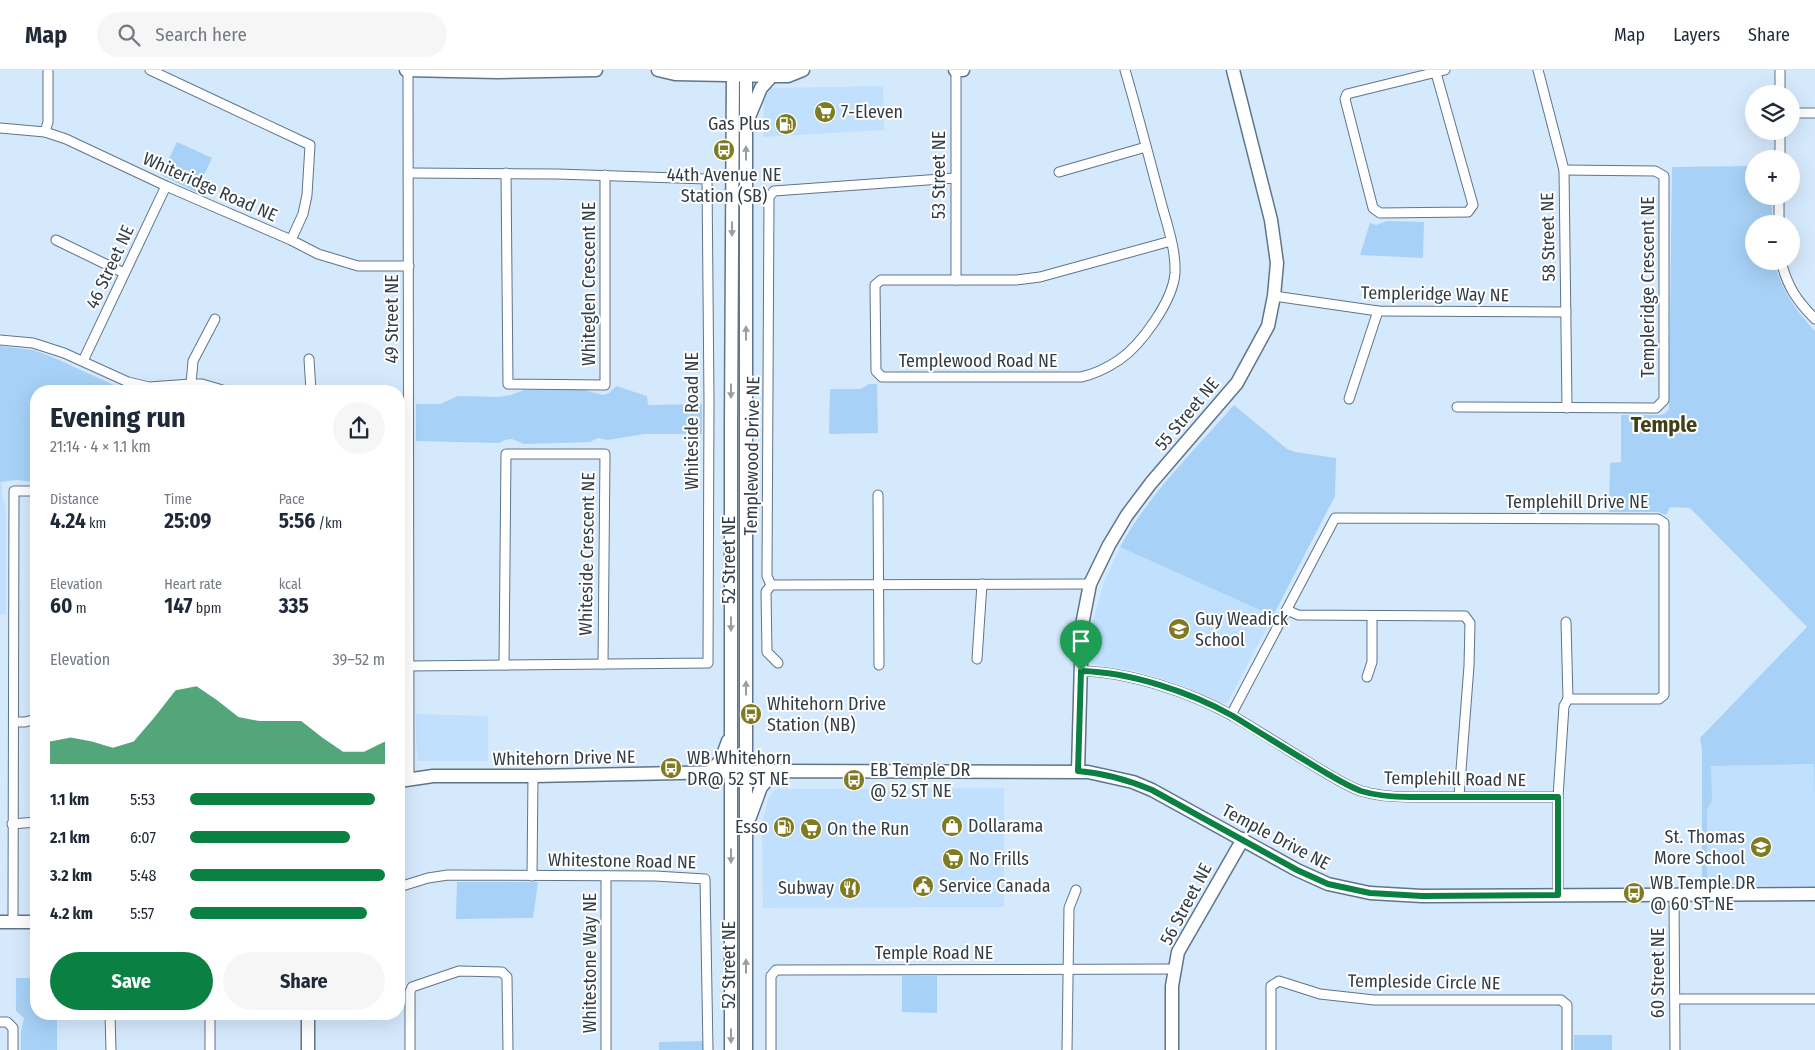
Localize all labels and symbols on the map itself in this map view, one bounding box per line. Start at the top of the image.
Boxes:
supermarket icon: 7-Eleven [813,100,837,124]
place label: 7-Eleven [841,101,903,123]
fuel station icon: Gas Plus [774,112,798,136]
place label: Gas Plus [708,113,770,135]
street label: 53 Street NE [928,131,950,219]
bus stop icon: 44th Avenue NE Station (SB) [712,138,736,162]
one-way arrow [742,145,750,161]
street label: Whiteridge Road NE [139,148,281,226]
place label: 44th Avenue NE Station (SB) [667,164,781,207]
street label: 58 Street NE [1536,192,1560,282]
street label: Templeridge Crescent NE [1637,196,1659,378]
street label: Whiteglen Crescent NE [578,202,600,366]
one-way arrow [728,221,736,237]
street label: 46 Street NE [81,222,139,312]
street label: 49 Street NE [381,274,403,364]
street label: Templeridge Way NE [1361,282,1509,306]
one-way arrow [742,325,750,341]
street label: Templewood Road NE [899,350,1057,372]
street label: Whiteside Road NE [681,352,703,490]
street label: 55 Street NE [1150,373,1224,455]
street label: Templewood Drive NE [740,376,764,536]
one-way arrow [727,383,735,399]
district label: Temple [1631,411,1697,438]
street label: Whiteside Crescent NE [575,472,599,636]
street label: Templehill Drive NE [1506,491,1648,513]
street label: 52 Street NE [718,516,740,604]
place label: Guy Weadick School [1195,608,1289,651]
one-way arrow [727,616,735,632]
school or university icon: Guy Weadick School [1167,617,1191,641]
pin [1060,620,1102,671]
one-way arrow [742,680,750,696]
place label: Whitehorn Drive Station (NB) [767,693,886,736]
bus stop icon: Whitehorn Drive Station (NB) [739,702,763,726]
street label: Whitehorn Drive NE [492,746,636,770]
place label: WB Whitehorn DR@ 52 ST NE [687,747,791,790]
bus stop icon: WB Whitehorn DR@ 52 ST NE [659,756,683,780]
place label: EB Temple DR @ 52 ST NE [870,759,970,802]
street label: Templehill Road NE [1384,767,1526,791]
bus stop icon: EB Temple DR @ 52 ST NE [842,768,866,792]
street label: Temple Drive NE [1218,799,1334,875]
shop icon: Dollarama [940,814,964,838]
fuel station icon: Esso [772,815,796,839]
place label: Dollarama [968,815,1044,837]
place label: Esso [735,816,768,838]
supermarket icon: On the Run [799,817,823,841]
place label: On the Run [827,818,909,840]
place label: St. Thomas More School [1654,826,1745,869]
school or university icon: St. Thomas More School [1749,835,1773,859]
supermarket icon: No Frills [941,847,965,871]
one-way arrow [727,848,735,864]
place label: No Frills [969,848,1029,870]
street label: Whitestone Road NE [548,849,696,873]
street label: 56 Street NE [1155,859,1217,949]
place label: WB Temple DR @ 60 ST NE [1650,872,1755,915]
public building icon: Service Canada [911,874,935,898]
place label: Service Canada [939,875,1051,897]
restaurant icon: Subway [838,876,862,900]
place label: Subway [778,877,834,899]
bus stop icon: WB Temple DR @ 60 ST NE [1622,881,1646,905]
street label: Whitestone Way NE [579,893,601,1033]
street label: 52 Street NE [718,921,740,1009]
street label: 60 Street NE [1647,928,1669,1018]
street label: Temple Road NE [875,942,993,964]
one-way arrow [742,958,750,974]
street label: Templeside Circle NE [1348,970,1500,994]
one-way arrow [727,1028,735,1044]

